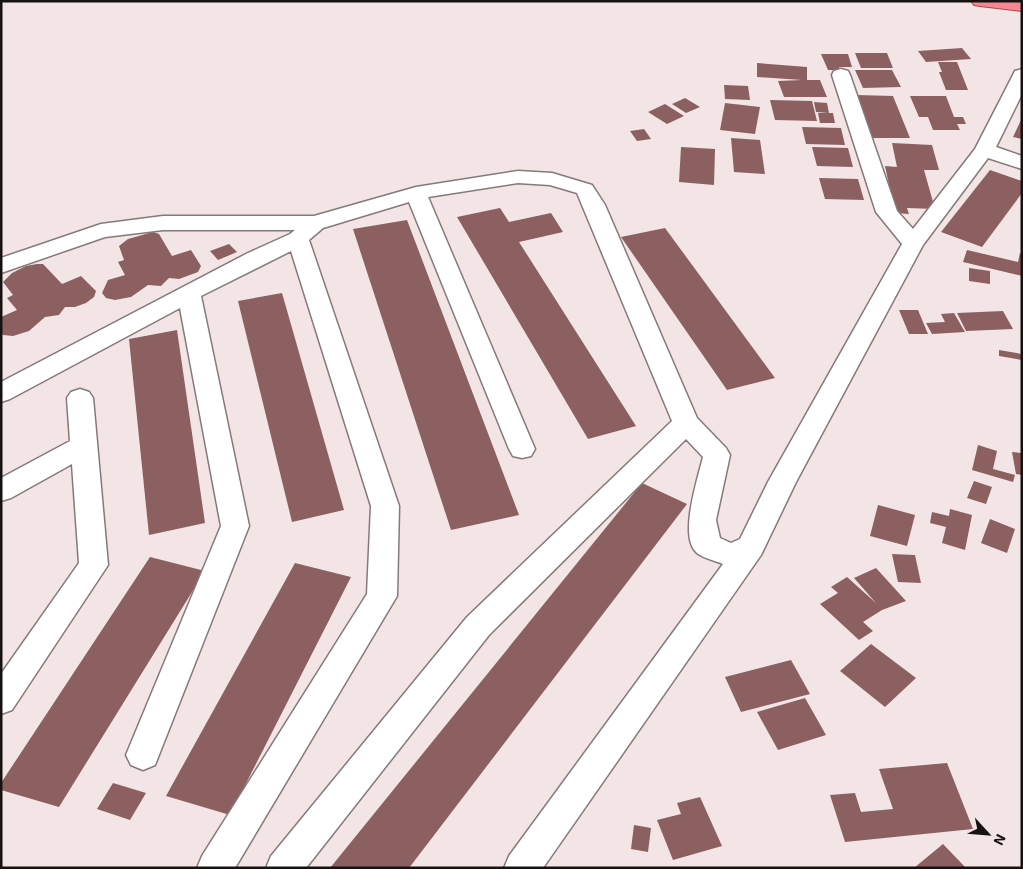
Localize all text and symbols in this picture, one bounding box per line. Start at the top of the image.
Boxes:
north arrow [963,809,1013,859]
text: N [990,832,1010,848]

